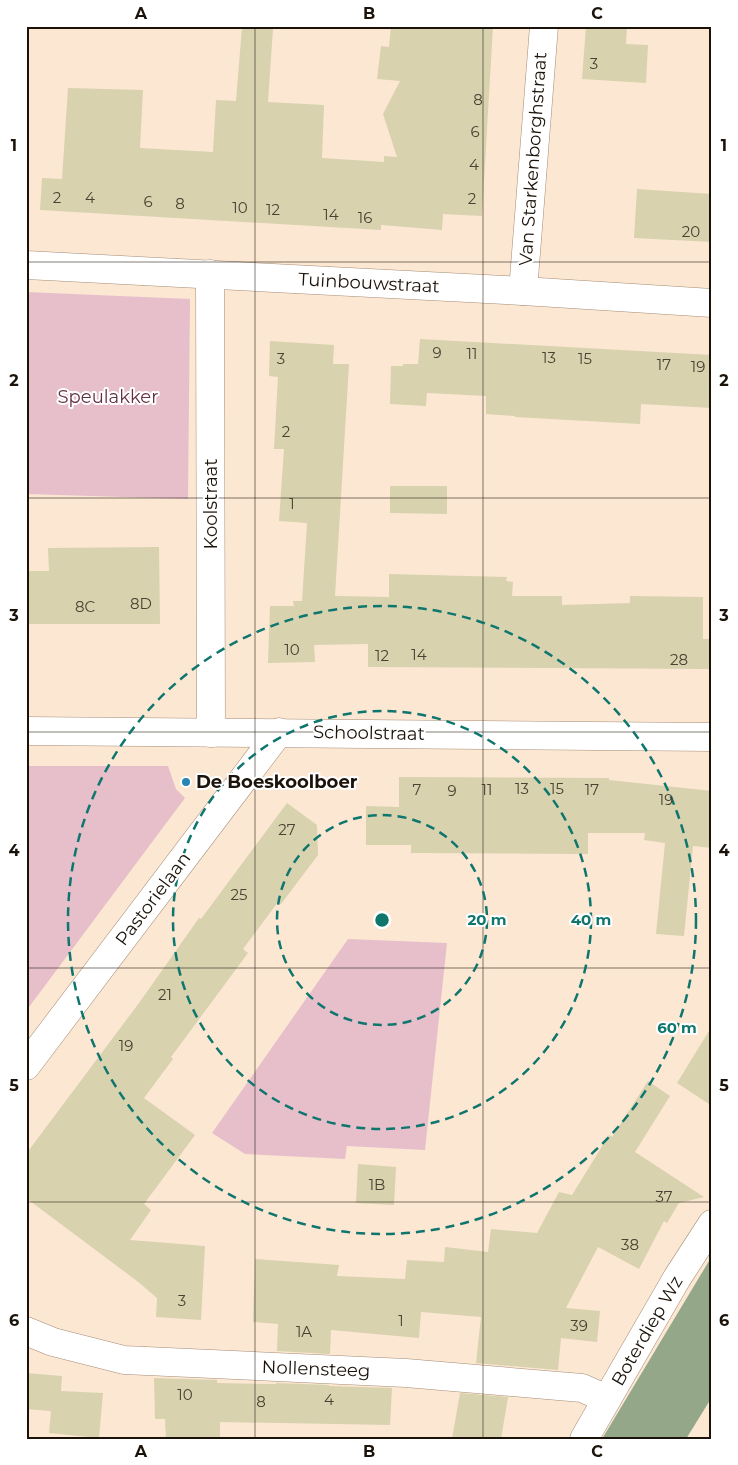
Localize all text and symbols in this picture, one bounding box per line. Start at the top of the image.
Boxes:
text: A [134,4,148,23]
text: B [363,4,375,23]
text: C [591,4,603,23]
street label: Van Starkenborghstraat [515,51,551,267]
house number: 3 [590,54,598,73]
house number: 8 [473,90,483,109]
house number: 6 [470,122,480,141]
text: 1 [11,136,17,155]
text: 1 [721,136,727,155]
house number: 4 [469,155,479,174]
house number: 2 [53,188,61,207]
house number: 4 [85,188,95,207]
house number: 2 [468,189,476,208]
house number: 6 [143,192,153,211]
house number: 8 [175,194,185,213]
house number: 10 [232,198,248,217]
house number: 12 [266,200,280,219]
house number: 14 [323,205,339,224]
house number: 16 [358,208,372,227]
house number: 20 [682,222,700,241]
street label: Tuinbouwstraat [298,268,440,298]
house number: 9 [432,343,442,362]
house number: 11 [467,344,477,363]
house number: 13 [542,348,556,367]
house number: 3 [277,349,285,368]
house number: 15 [578,349,592,368]
house number: 17 [657,355,671,374]
house number: 19 [691,357,705,376]
text: 2 [9,371,19,390]
text: 2 [719,371,729,390]
park label: Speulakker [58,386,158,408]
house number: 2 [282,422,290,441]
street label: Koolstraat [200,459,222,549]
house number: 1 [289,494,295,513]
house number: 8D [130,594,152,613]
house number: 8C [75,597,95,616]
text: 3 [8,606,19,625]
text: 3 [718,606,729,625]
house number: 10 [284,640,300,659]
house number: 14 [411,645,427,664]
house number: 12 [375,646,389,665]
house number: 28 [670,650,688,669]
street label: Schoolstraat [313,721,425,745]
place label: De Boeskoolboer [196,771,358,793]
marker: De Boeskoolboer [180,776,192,788]
house number: 13 [515,779,529,798]
house number: 15 [550,779,564,798]
house number: 7 [413,780,422,799]
house number: 11 [482,780,492,799]
house number: 17 [585,780,599,799]
house number: 9 [447,781,457,800]
house number: 19 [659,790,673,809]
house number: 27 [278,820,296,839]
text: 4 [8,841,20,860]
text: 4 [718,841,730,860]
street label: Pastorielaan [111,848,195,950]
house number: 25 [230,885,248,904]
text: 20 m [467,910,507,929]
text: 40 m [571,910,611,929]
centre of rings [373,911,391,929]
house number: 21 [158,985,172,1004]
text: 60 m [657,1018,697,1037]
house number: 19 [119,1036,133,1055]
text: 5 [9,1076,19,1095]
text: 5 [719,1076,729,1095]
house number: 1B [369,1175,385,1194]
house number: 37 [655,1187,673,1206]
house number: 38 [621,1235,639,1254]
street label: Boterdiep Wz [607,1272,687,1390]
house number: 3 [178,1291,186,1310]
text: 6 [9,1311,19,1330]
house number: 1 [398,1311,404,1330]
text: 6 [719,1311,729,1330]
house number: 39 [570,1316,588,1335]
house number: 1A [296,1322,312,1341]
street label: Nollensteeg [261,1356,371,1382]
house number: 10 [177,1385,193,1404]
house number: 4 [324,1390,334,1409]
house number: 8 [256,1392,266,1411]
text: A [134,1442,148,1461]
text: B [363,1442,375,1461]
text: C [591,1442,603,1461]

